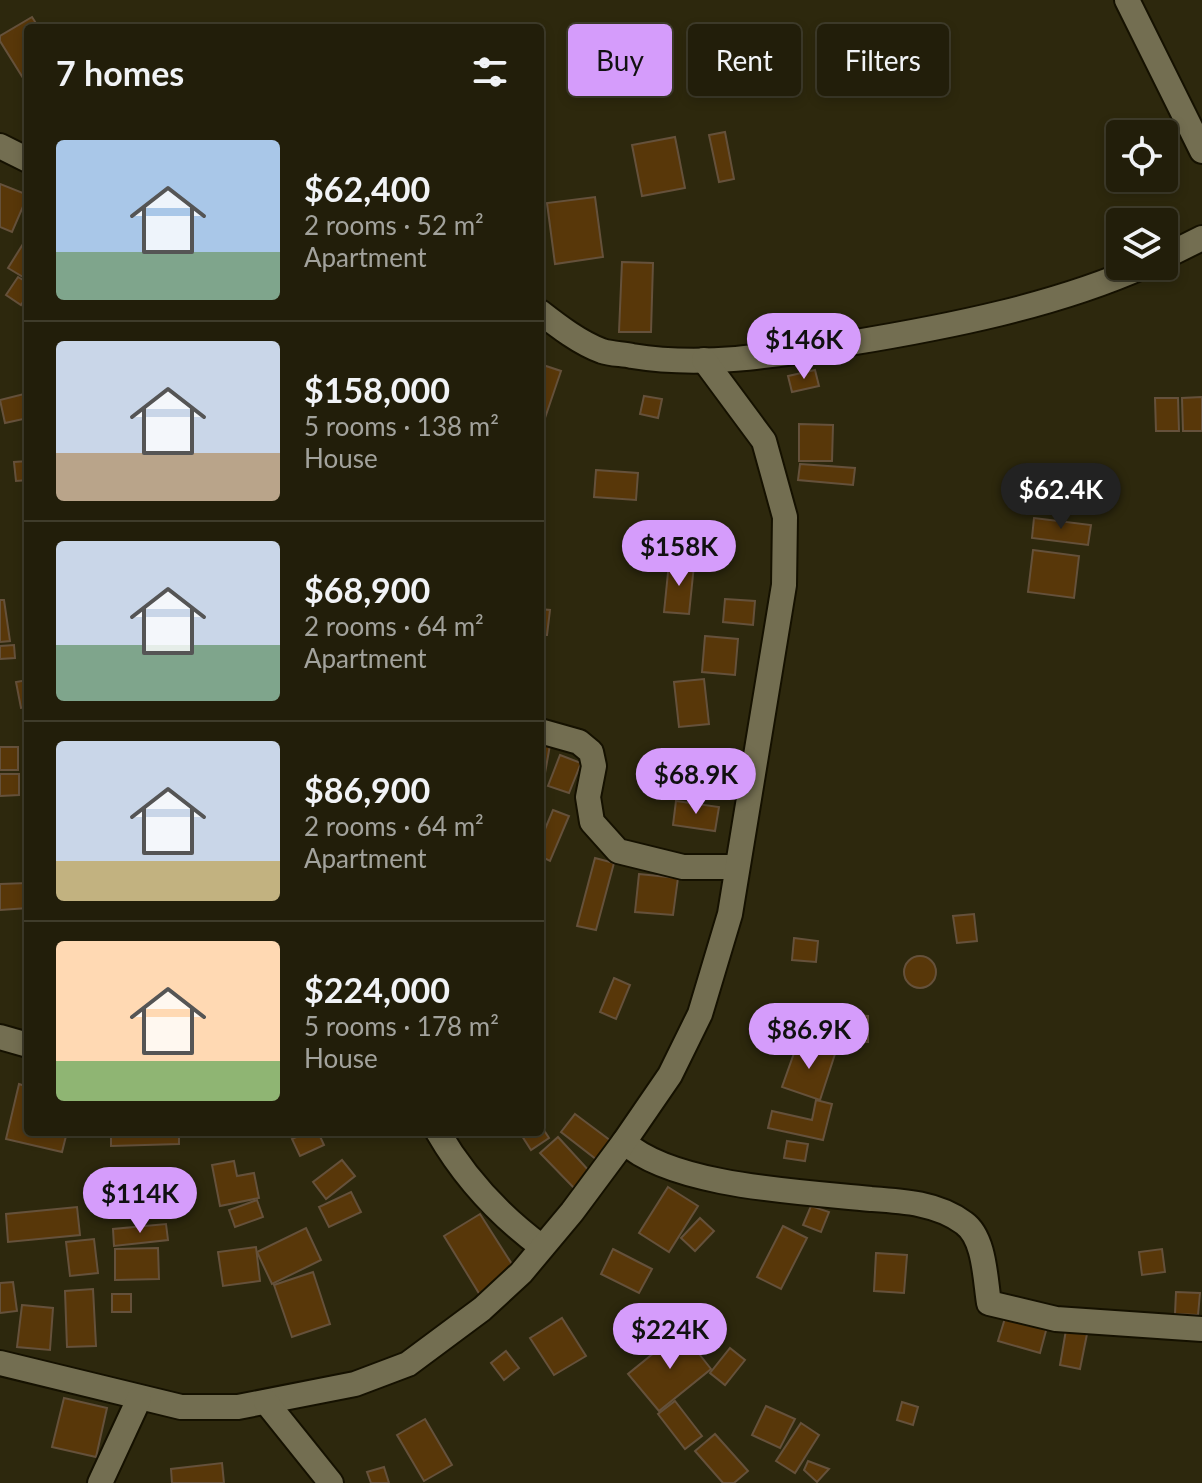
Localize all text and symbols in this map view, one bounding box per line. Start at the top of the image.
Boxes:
chip: Buy [568,24,672,96]
chip: Rent [688,24,801,96]
chip: Filters [817,24,949,96]
icon: filters [468,50,512,94]
text: 7 homes [56,52,184,93]
map controls [1106,120,1178,280]
button: locate [1106,120,1178,192]
text: $62,400 [304,168,430,209]
icon: home [120,172,216,268]
button: layers [1106,208,1178,280]
text: 2 rooms · 52 m² [304,209,484,241]
text: Apartment [304,241,427,273]
pin: $146K [748,313,860,381]
text: $146K [765,323,843,355]
text: $158,000 [304,369,450,410]
icon: home [120,373,216,469]
text: 5 rooms · 138 m² [304,410,499,442]
text: House [304,442,378,474]
pin: $62.4K [996,463,1126,531]
text: $62.4K [1019,473,1103,505]
pin: $158K [623,520,735,588]
text: $158K [640,530,718,562]
text: $68,900 [304,569,430,610]
icon: home [120,573,216,669]
text: 2 rooms · 64 m² [304,610,484,642]
text: Apartment [304,642,427,674]
pin: $68.9K [631,748,761,816]
text: $68.9K [654,758,738,790]
text: $86,900 [304,769,430,810]
icon: home [120,773,216,869]
text: 2 rooms · 64 m² [304,810,484,842]
text: Apartment [304,842,427,874]
text: $224,000 [304,969,450,1010]
icon: home [120,973,216,1069]
pin: $86.9K [744,1003,874,1071]
text: 5 rooms · 178 m² [304,1010,499,1042]
text: $86.9K [767,1013,851,1045]
text: House [304,1042,378,1074]
pin: $114K [84,1167,196,1235]
text: $114K [101,1177,179,1209]
pin: $224K [614,1303,726,1371]
text: $224K [631,1313,709,1345]

